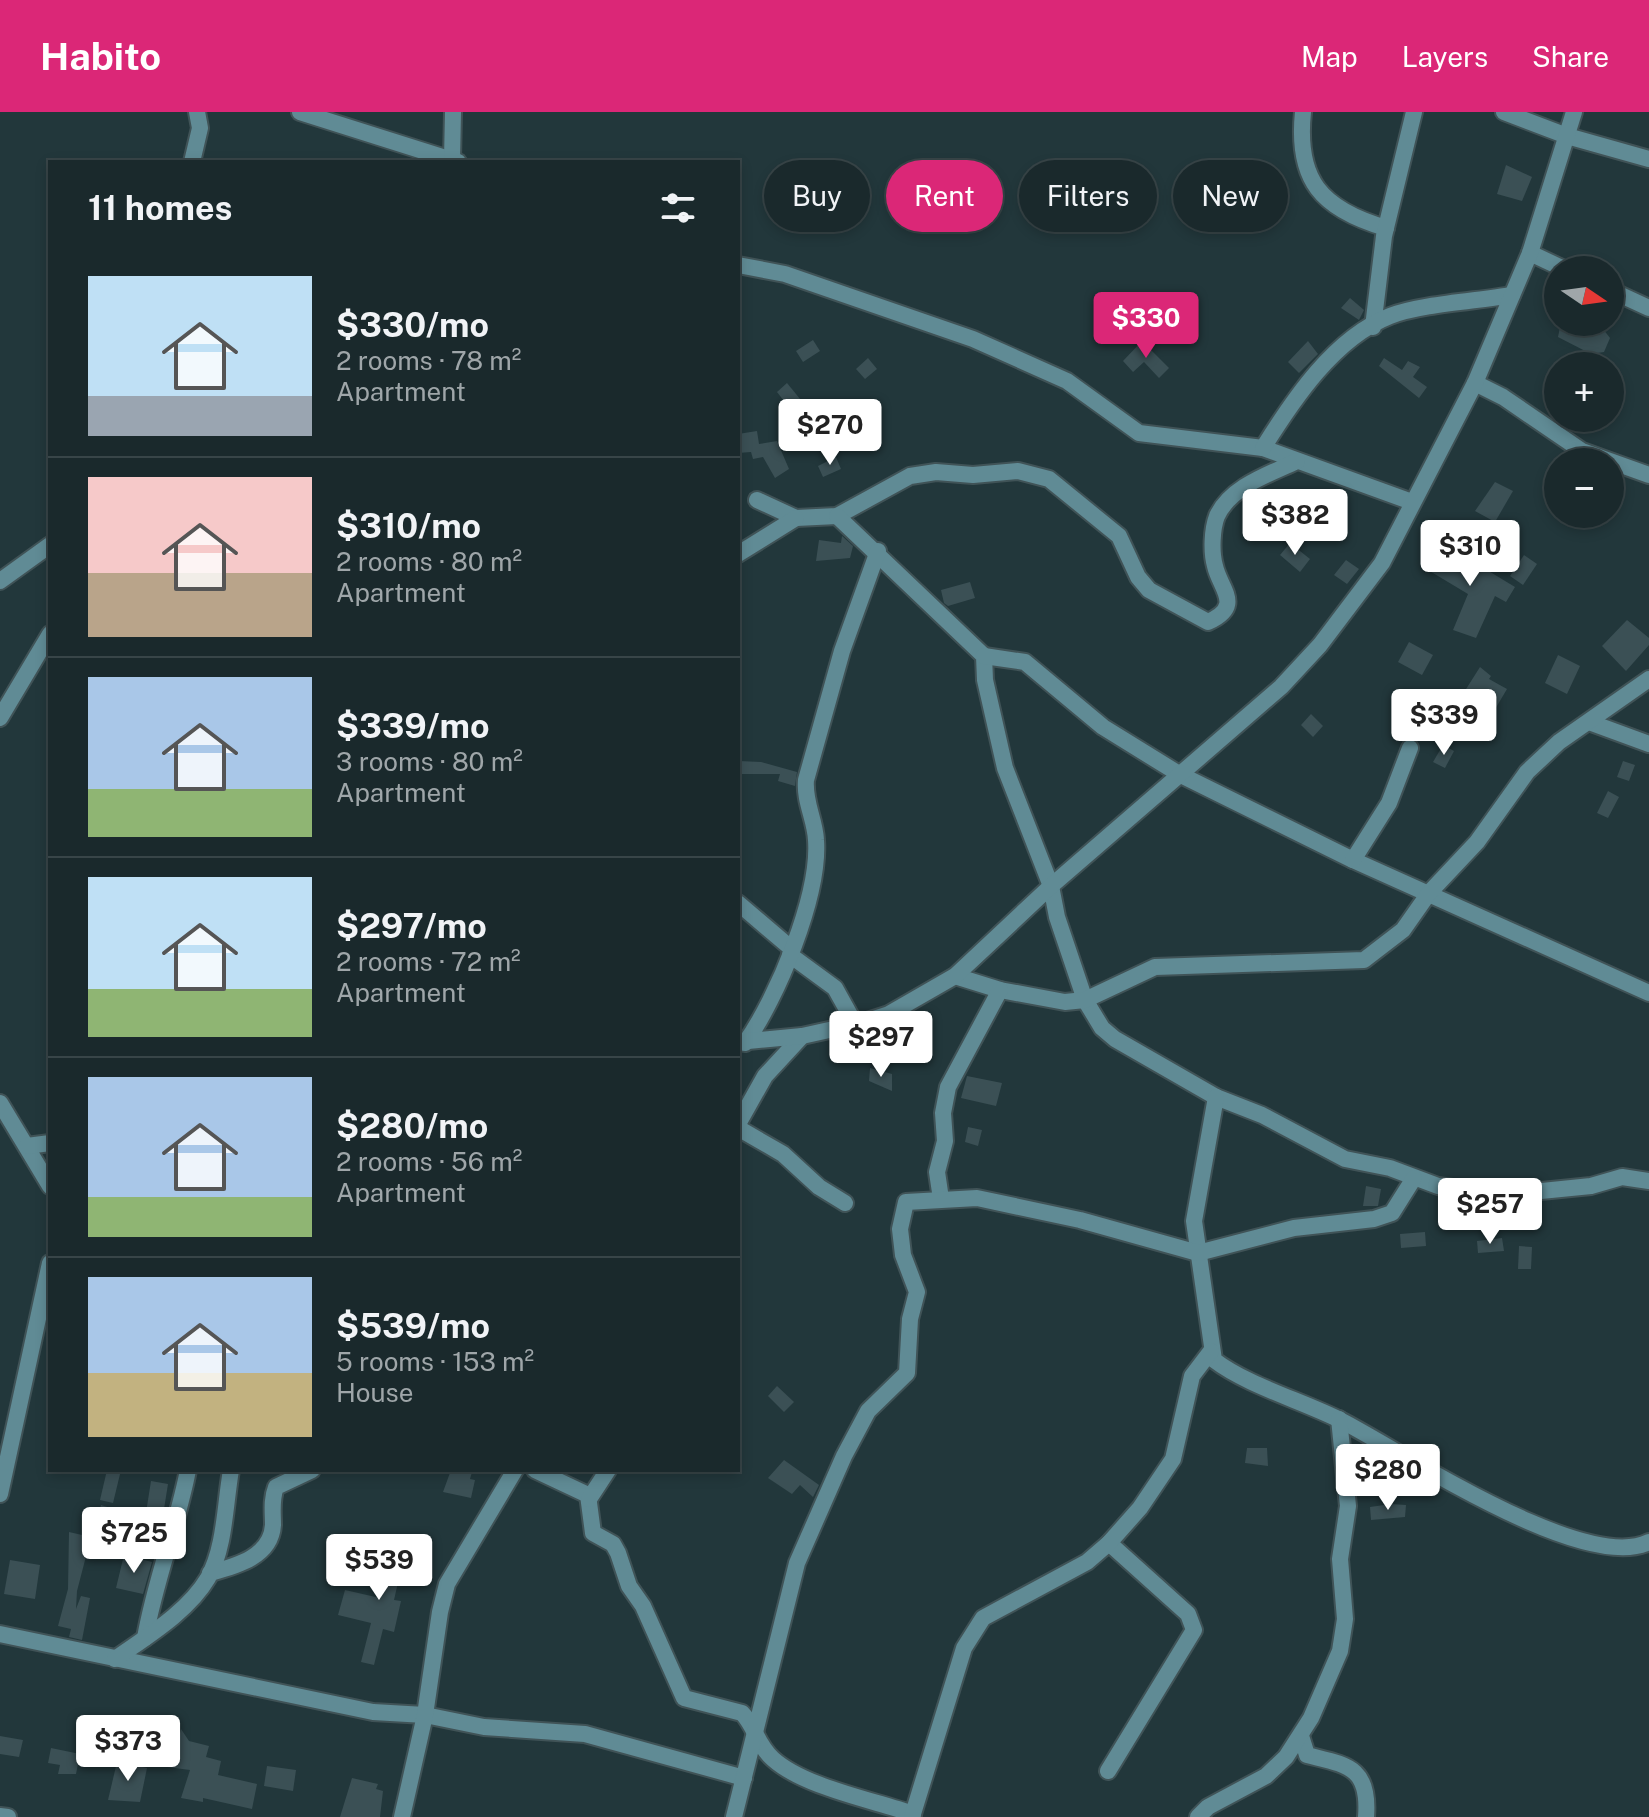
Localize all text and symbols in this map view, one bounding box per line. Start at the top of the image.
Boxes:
text: Habito [40,34,161,79]
text: Map [1301,40,1358,73]
text: Layers [1402,40,1488,73]
text: Share [1532,40,1609,73]
chip: Buy [764,160,870,232]
chip: Rent [886,160,1003,232]
chip: Filters [1019,160,1157,232]
chip: New [1173,160,1288,232]
icon: filters [656,186,700,230]
text: 11 homes [88,188,232,228]
north arrow [1544,256,1624,336]
map controls [1544,256,1624,528]
pin: $330 [1099,292,1193,360]
text: $330 [1112,302,1180,333]
text: $330/mo [336,305,489,345]
icon: home [152,308,248,404]
text: 2 rooms · 78 m² [336,345,521,376]
button: + [1544,352,1624,432]
text: Apartment [336,376,466,407]
pin: $270 [783,399,877,467]
text: $270 [797,409,864,440]
button: − [1544,448,1624,528]
pin: $382 [1248,489,1342,557]
text: $382 [1261,499,1329,530]
text: $310/mo [336,506,481,546]
icon: home [152,509,248,605]
pin: $310 [1423,520,1517,588]
text: $310 [1439,530,1501,561]
text: 2 rooms · 80 m² [336,546,522,577]
text: Apartment [336,577,466,608]
pin: $339 [1397,689,1491,757]
text: $339 [1409,699,1479,730]
text: $339/mo [336,706,490,746]
icon: home [152,709,248,805]
text: 3 rooms · 80 m² [336,746,523,777]
text: Apartment [336,777,466,808]
text: $297/mo [336,906,487,946]
icon: home [152,909,248,1005]
text: 2 rooms · 72 m² [336,946,521,977]
text: Apartment [336,977,466,1008]
pin: $297 [834,1011,928,1079]
text: $297 [847,1021,915,1052]
text: $280/mo [336,1106,488,1146]
icon: home [152,1109,248,1205]
text: 2 rooms · 56 m² [336,1146,522,1177]
text: Apartment [336,1177,466,1208]
pin: $257 [1443,1178,1537,1246]
text: $257 [1456,1188,1524,1219]
text: $539/mo [336,1306,490,1346]
icon: home [152,1309,248,1405]
text: 5 rooms · 153 m² [336,1346,534,1377]
text: House [336,1377,413,1408]
pin: $280 [1341,1444,1435,1512]
text: $280 [1354,1454,1422,1485]
pin: $725 [87,1507,181,1575]
text: $725 [100,1517,168,1548]
pin: $539 [332,1534,426,1602]
text: $539 [344,1544,414,1575]
pin: $373 [81,1715,175,1783]
text: $373 [94,1725,162,1756]

